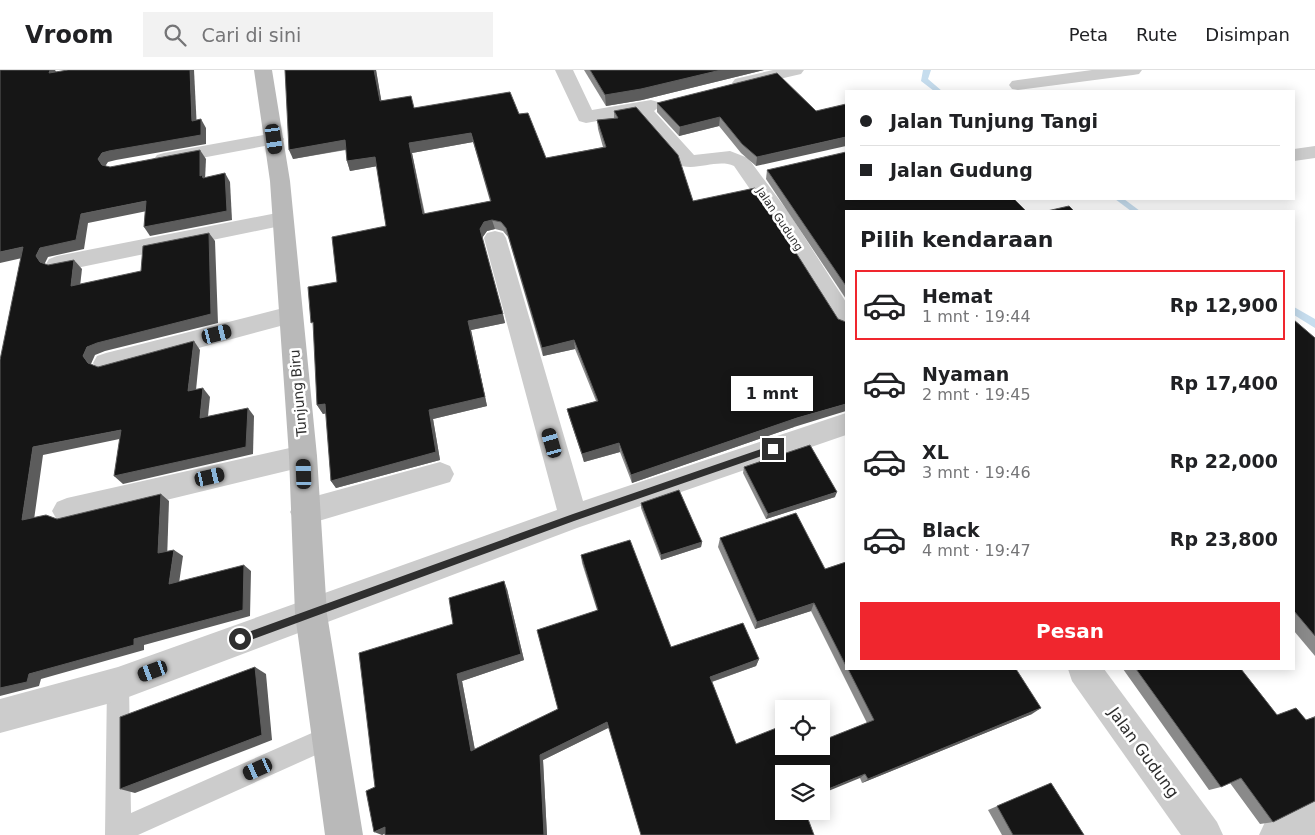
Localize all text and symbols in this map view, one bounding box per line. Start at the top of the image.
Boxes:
search box [143,12,493,57]
text: Vroom [25,21,113,49]
icon: search [161,21,189,49]
text: Cari di sini [201,24,301,46]
text: Peta [1069,24,1108,45]
text: Rute [1136,24,1177,45]
text: Disimpan [1205,24,1290,45]
text: Jalan Tunjung Tangi [890,110,1098,132]
car [264,123,283,155]
text: Jalan Gudung [890,159,1033,181]
street label: Jalan Gudung [753,184,806,253]
text: Pilih kendaraan [860,227,1054,252]
icon: car [862,283,907,328]
text: Hemat [922,285,993,307]
text: Rp 12,900 [1170,294,1278,316]
text: 1 mnt · 19:44 [922,307,1031,326]
car [200,323,233,345]
street label: Tunjung Biru [286,349,310,438]
icon: car [862,361,907,406]
text: Nyaman [922,363,1009,385]
text: Rp 17,400 [1170,372,1278,394]
callout: 1 mnt [732,376,814,412]
text: 1 mnt [746,384,798,403]
text: 2 mnt · 19:45 [922,385,1031,404]
car [540,427,563,459]
route end [762,438,784,460]
icon: car [862,439,907,484]
text: XL [922,441,949,463]
text: Rp 22,000 [1170,450,1278,472]
car [295,459,312,489]
text: 3 mnt · 19:46 [922,463,1031,482]
car [193,466,226,488]
icon: car [862,517,907,562]
text: Black [922,519,980,541]
text: Rp 23,800 [1170,528,1278,550]
text: 4 mnt · 19:47 [922,541,1031,560]
button: Pesan [860,602,1280,660]
route start [229,628,251,650]
car [136,659,169,683]
map controls [775,700,830,820]
button: locate [775,700,830,755]
street label: Jalan Gudung [1104,703,1183,801]
car [241,756,274,782]
button: layers [775,765,830,820]

